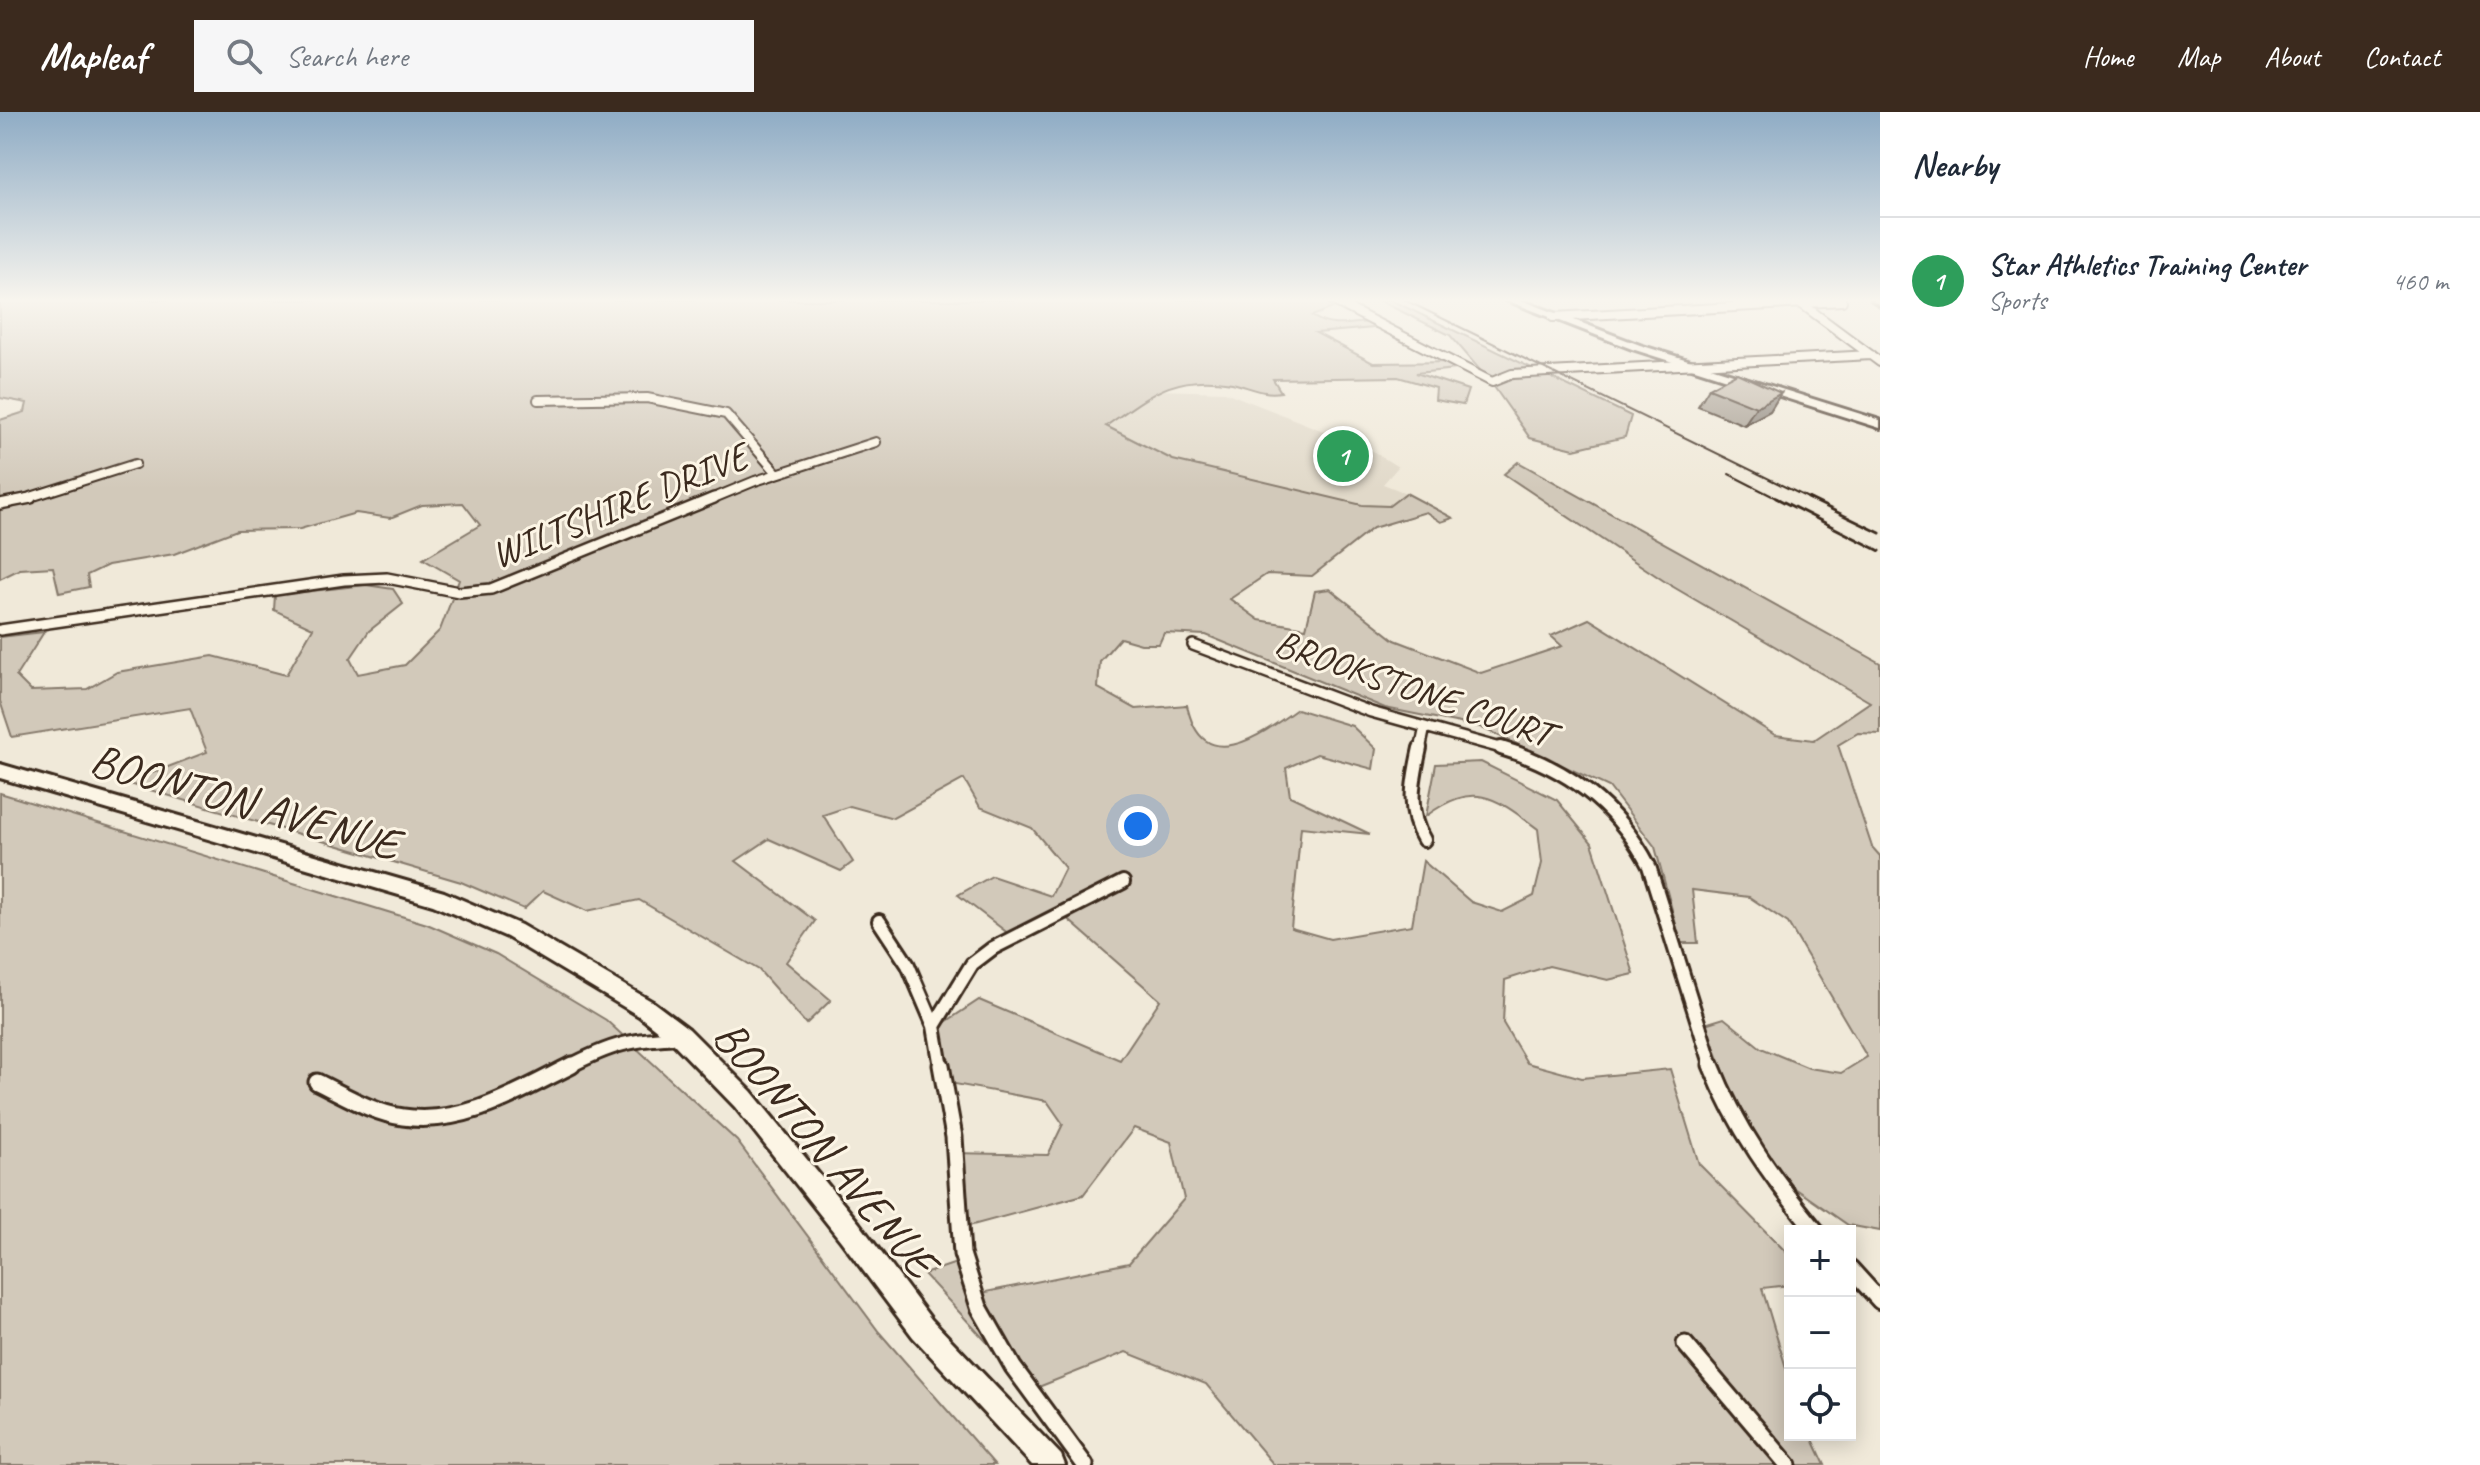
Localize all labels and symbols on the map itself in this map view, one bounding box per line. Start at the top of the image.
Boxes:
pin: 1 [1317,426,1369,486]
street label: WILTSHIRE DRIVE [484,431,759,578]
street label: BROOKSTONE COURT [1269,619,1568,761]
street label: BOONTON AVENUE [84,730,411,875]
your location [1118,806,1158,846]
street label: BOONTON AVENUE [701,1008,953,1293]

